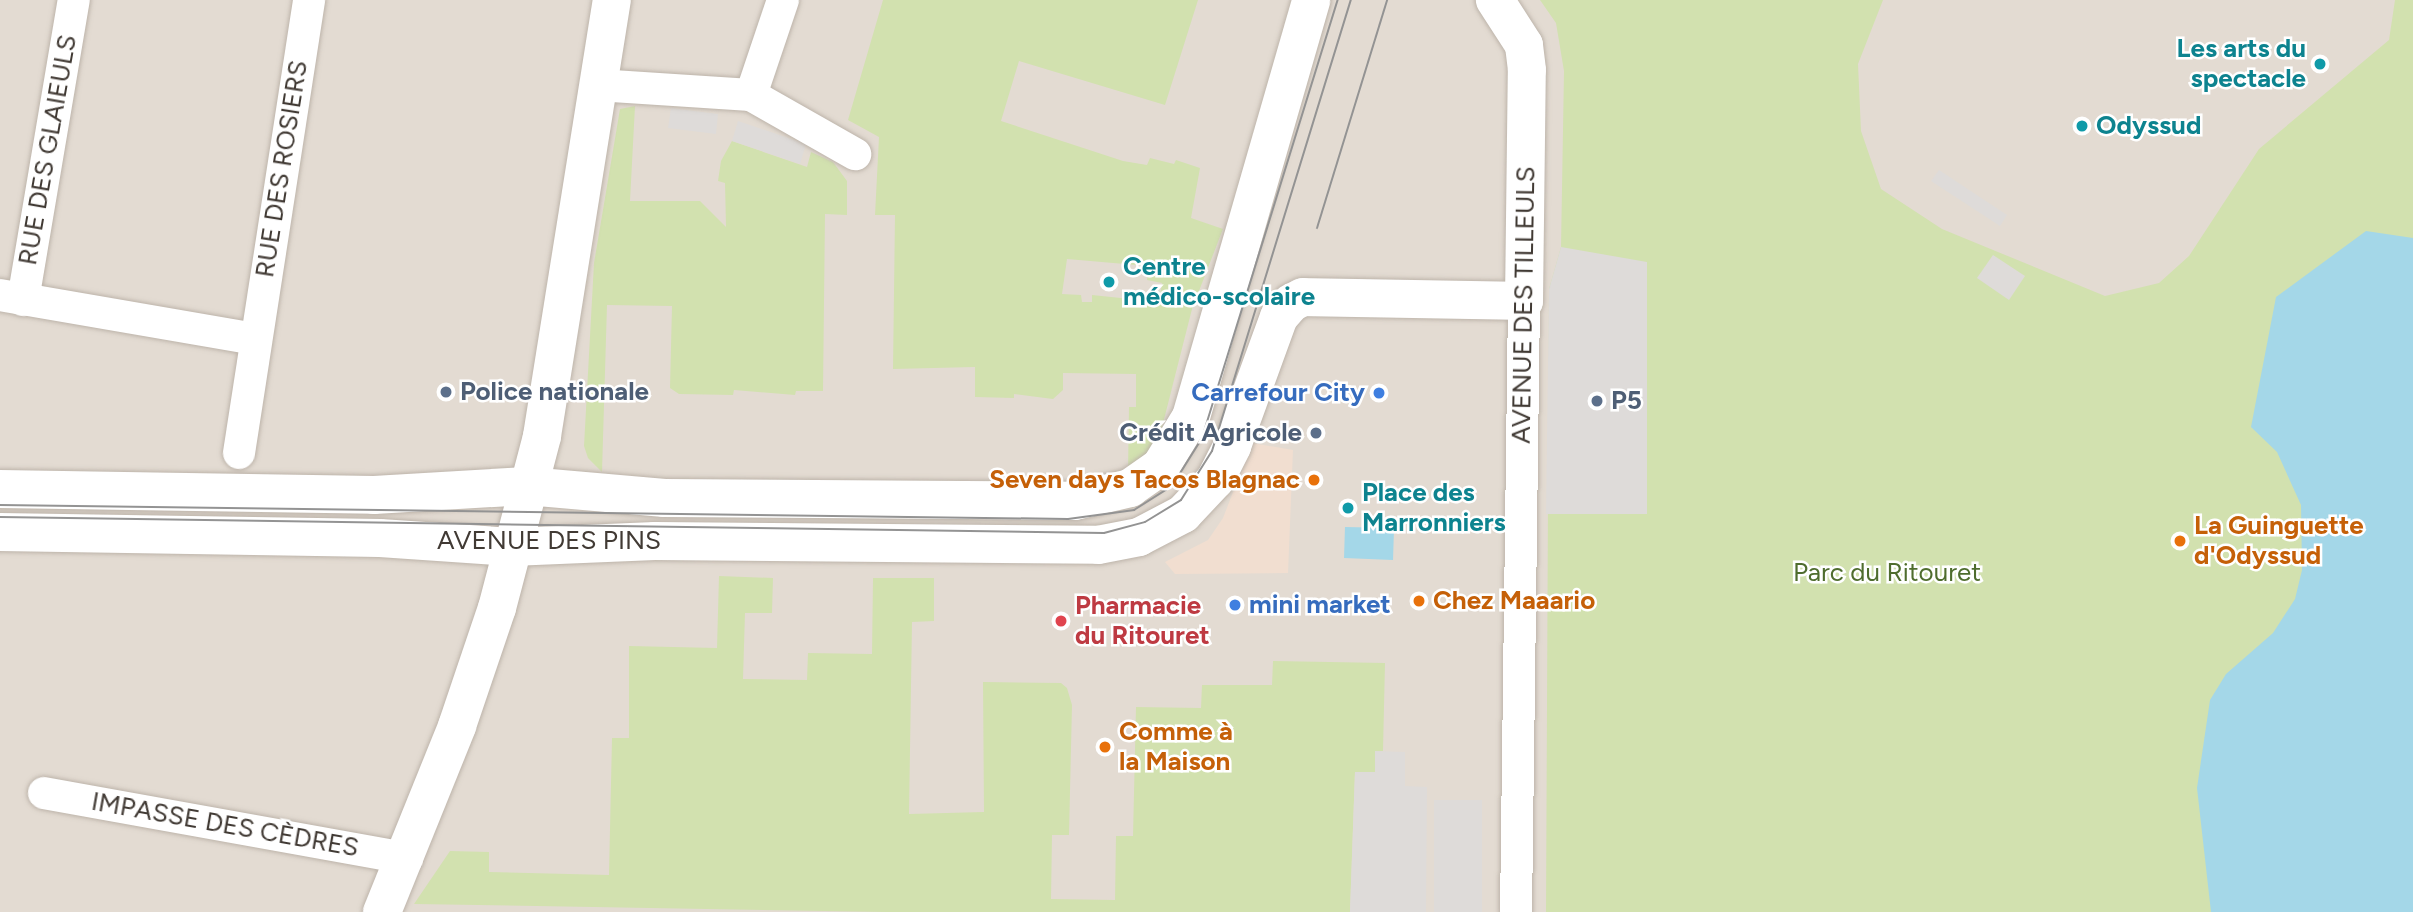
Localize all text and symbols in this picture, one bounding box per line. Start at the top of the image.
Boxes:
street label: RUE DES GLAIEULS [12,32,84,268]
place label: Les arts du spectacle [2177,33,2306,94]
marker: Les arts du spectacle [2312,56,2328,72]
street label: RUE DES ROSIERS [249,58,315,280]
place label: Odyssud [2096,110,2201,142]
marker: Odyssud [2074,118,2090,134]
street label: AVENUE DES TILLEULS [1506,166,1542,444]
place label: Centre médico-scolaire [1123,251,1315,312]
marker: Centre médico-scolaire [1101,274,1117,290]
place label: Police nationale [460,376,649,408]
place label: Carrefour City [1191,377,1365,409]
marker: Police nationale [438,384,454,400]
marker: Carrefour City [1371,385,1387,401]
place label: P5 [1611,385,1642,417]
marker: P5 [1589,393,1605,409]
place label: Crédit Agricole [1119,417,1302,449]
marker: Crédit Agricole [1308,425,1324,441]
place label: Seven days Tacos Blagnac [989,464,1300,496]
marker: Seven days Tacos Blagnac [1306,472,1322,488]
place label: Place des Marronniers [1362,477,1506,538]
marker: Place des Marronniers [1340,500,1356,516]
place label: La Guinguette d'Odyssud [2194,510,2364,572]
street label: AVENUE DES PINS [437,525,661,557]
marker: La Guinguette d'Odyssud [2172,533,2188,549]
park label: Parc du Ritouret [1793,557,1981,589]
place label: Chez Maaario [1433,585,1595,617]
place label: mini market [1249,589,1391,621]
place label: Pharmacie du Ritouret [1075,590,1210,652]
marker: Chez Maaario [1411,593,1427,609]
marker: mini market [1227,597,1243,613]
marker: Pharmacie du Ritouret [1053,613,1069,629]
place label: Comme à la Maison [1119,716,1233,778]
marker: Comme à la Maison [1097,739,1113,755]
street label: IMPASSE DES CÈDRES [89,786,361,864]

